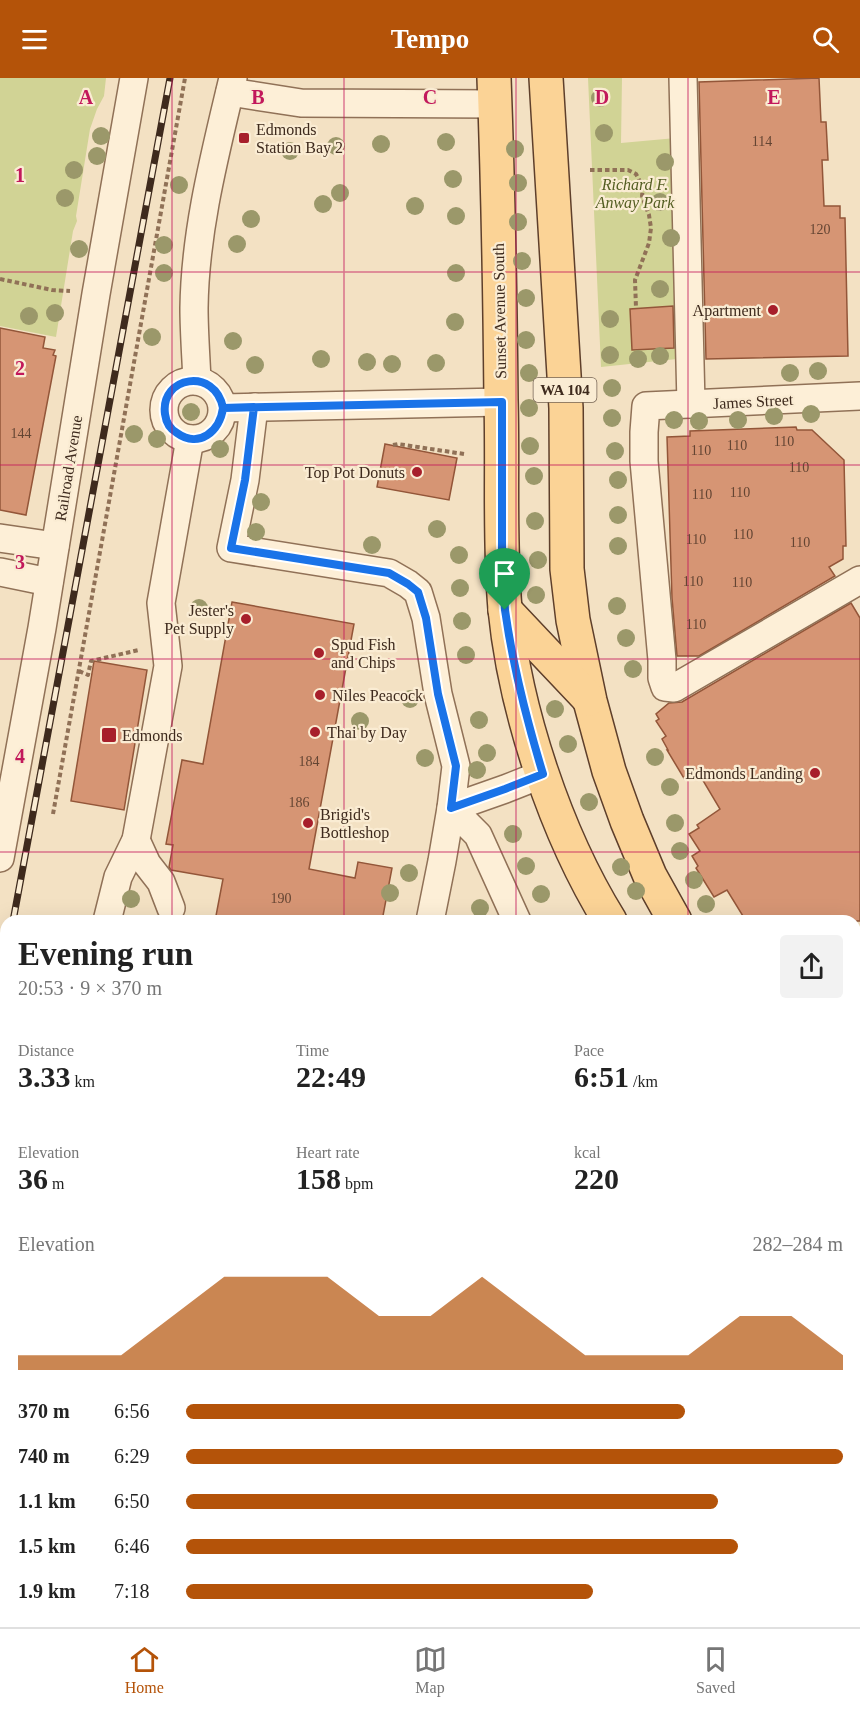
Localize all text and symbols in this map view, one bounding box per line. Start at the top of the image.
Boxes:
icon: menu [18,23,51,56]
icon: search [809,23,842,56]
text: Tempo [391,24,469,54]
text: A [79,86,94,108]
text: B [251,86,265,108]
text: C [423,86,437,108]
text: D [595,86,609,108]
text: E [767,86,781,108]
place label: Edmonds Station Bay 2 [256,121,343,157]
marker: Edmonds Station Bay 2 [237,131,251,145]
house number: 114 [752,134,772,149]
text: 1 [15,164,25,186]
park label: Richard F. Anway Park [595,176,675,212]
house number: 120 [810,222,831,237]
street label: Sunset Avenue South [490,243,509,379]
place label: Apartment [693,302,762,320]
marker: Apartment [766,303,780,317]
text: 2 [15,357,25,379]
road number: WA 104 [534,378,596,402]
street label: James Street [712,391,794,412]
street label: Railroad Avenue [52,414,85,522]
house number: 144 [11,426,32,441]
house number: 110 [774,434,794,449]
house number: 110 [727,438,747,453]
house number: 110 [691,443,711,458]
house number: 110 [789,460,809,475]
place label: Top Pot Donuts [305,464,405,482]
marker: Top Pot Donuts [410,465,424,479]
house number: 110 [730,485,750,500]
house number: 110 [692,487,712,502]
house number: 110 [733,527,753,542]
house number: 110 [686,532,706,547]
house number: 110 [790,535,810,550]
pin [479,548,530,610]
text: 3 [15,551,25,573]
icon: arrive [488,557,521,590]
house number: 110 [683,574,703,589]
house number: 110 [732,575,752,590]
place label: Jester's Pet Supply [164,602,234,638]
marker: Jester's Pet Supply [239,612,253,626]
house number: 110 [686,617,706,632]
place label: Spud Fish and Chips [331,636,395,672]
marker: Spud Fish and Chips [312,646,326,660]
place label: Niles Peacock [332,687,423,704]
marker: Niles Peacock [313,688,327,702]
place label: Thai by Day [327,724,407,742]
marker: Thai by Day [308,725,322,739]
marker: Edmonds [100,726,118,744]
place label: Edmonds [122,727,182,744]
text: 4 [15,745,25,767]
house number: 184 [299,754,320,769]
place label: Edmonds Landing [685,765,803,783]
marker: Edmonds Landing [808,766,822,780]
house number: 186 [289,795,310,810]
place label: Brigid's Bottleshop [320,806,389,842]
marker: Brigid's Bottleshop [301,816,315,830]
house number: 190 [271,891,292,906]
button: share [780,935,843,998]
text: Evening run [18,936,193,972]
text: 20:53 · 9 × 370 m [18,977,162,999]
text: Distance [18,1042,74,1059]
text: Time [296,1042,329,1059]
text: Pace [574,1042,604,1059]
text: 3.33 [18,1060,71,1093]
text: 22:49 [296,1060,366,1093]
text: 6:51 [574,1060,629,1093]
text: km [71,1073,95,1090]
text: /km [629,1073,658,1090]
text: Elevation [18,1144,79,1161]
text: Heart rate [296,1144,360,1161]
text: kcal [574,1144,601,1161]
text: 36 [18,1162,48,1195]
text: 158 [296,1162,341,1195]
text: 220 [574,1162,619,1195]
text: m [48,1175,64,1192]
text: bpm [341,1175,373,1192]
text: Elevation [18,1233,95,1255]
text: 282–284 m [752,1233,843,1255]
text: 370 m [18,1400,70,1422]
text: 6:56 [114,1400,150,1422]
text: 740 m [18,1445,70,1467]
text: 6:29 [114,1445,150,1467]
text: 1.1 km [18,1490,76,1512]
text: 6:50 [114,1490,150,1512]
text: 1.5 km [18,1535,76,1557]
text: 6:46 [114,1535,150,1557]
text: 1.9 km [18,1580,76,1602]
text: 7:18 [114,1580,150,1602]
tab: Home [125,1643,164,1697]
tab: Map [414,1643,447,1697]
tab: Saved [696,1643,735,1697]

